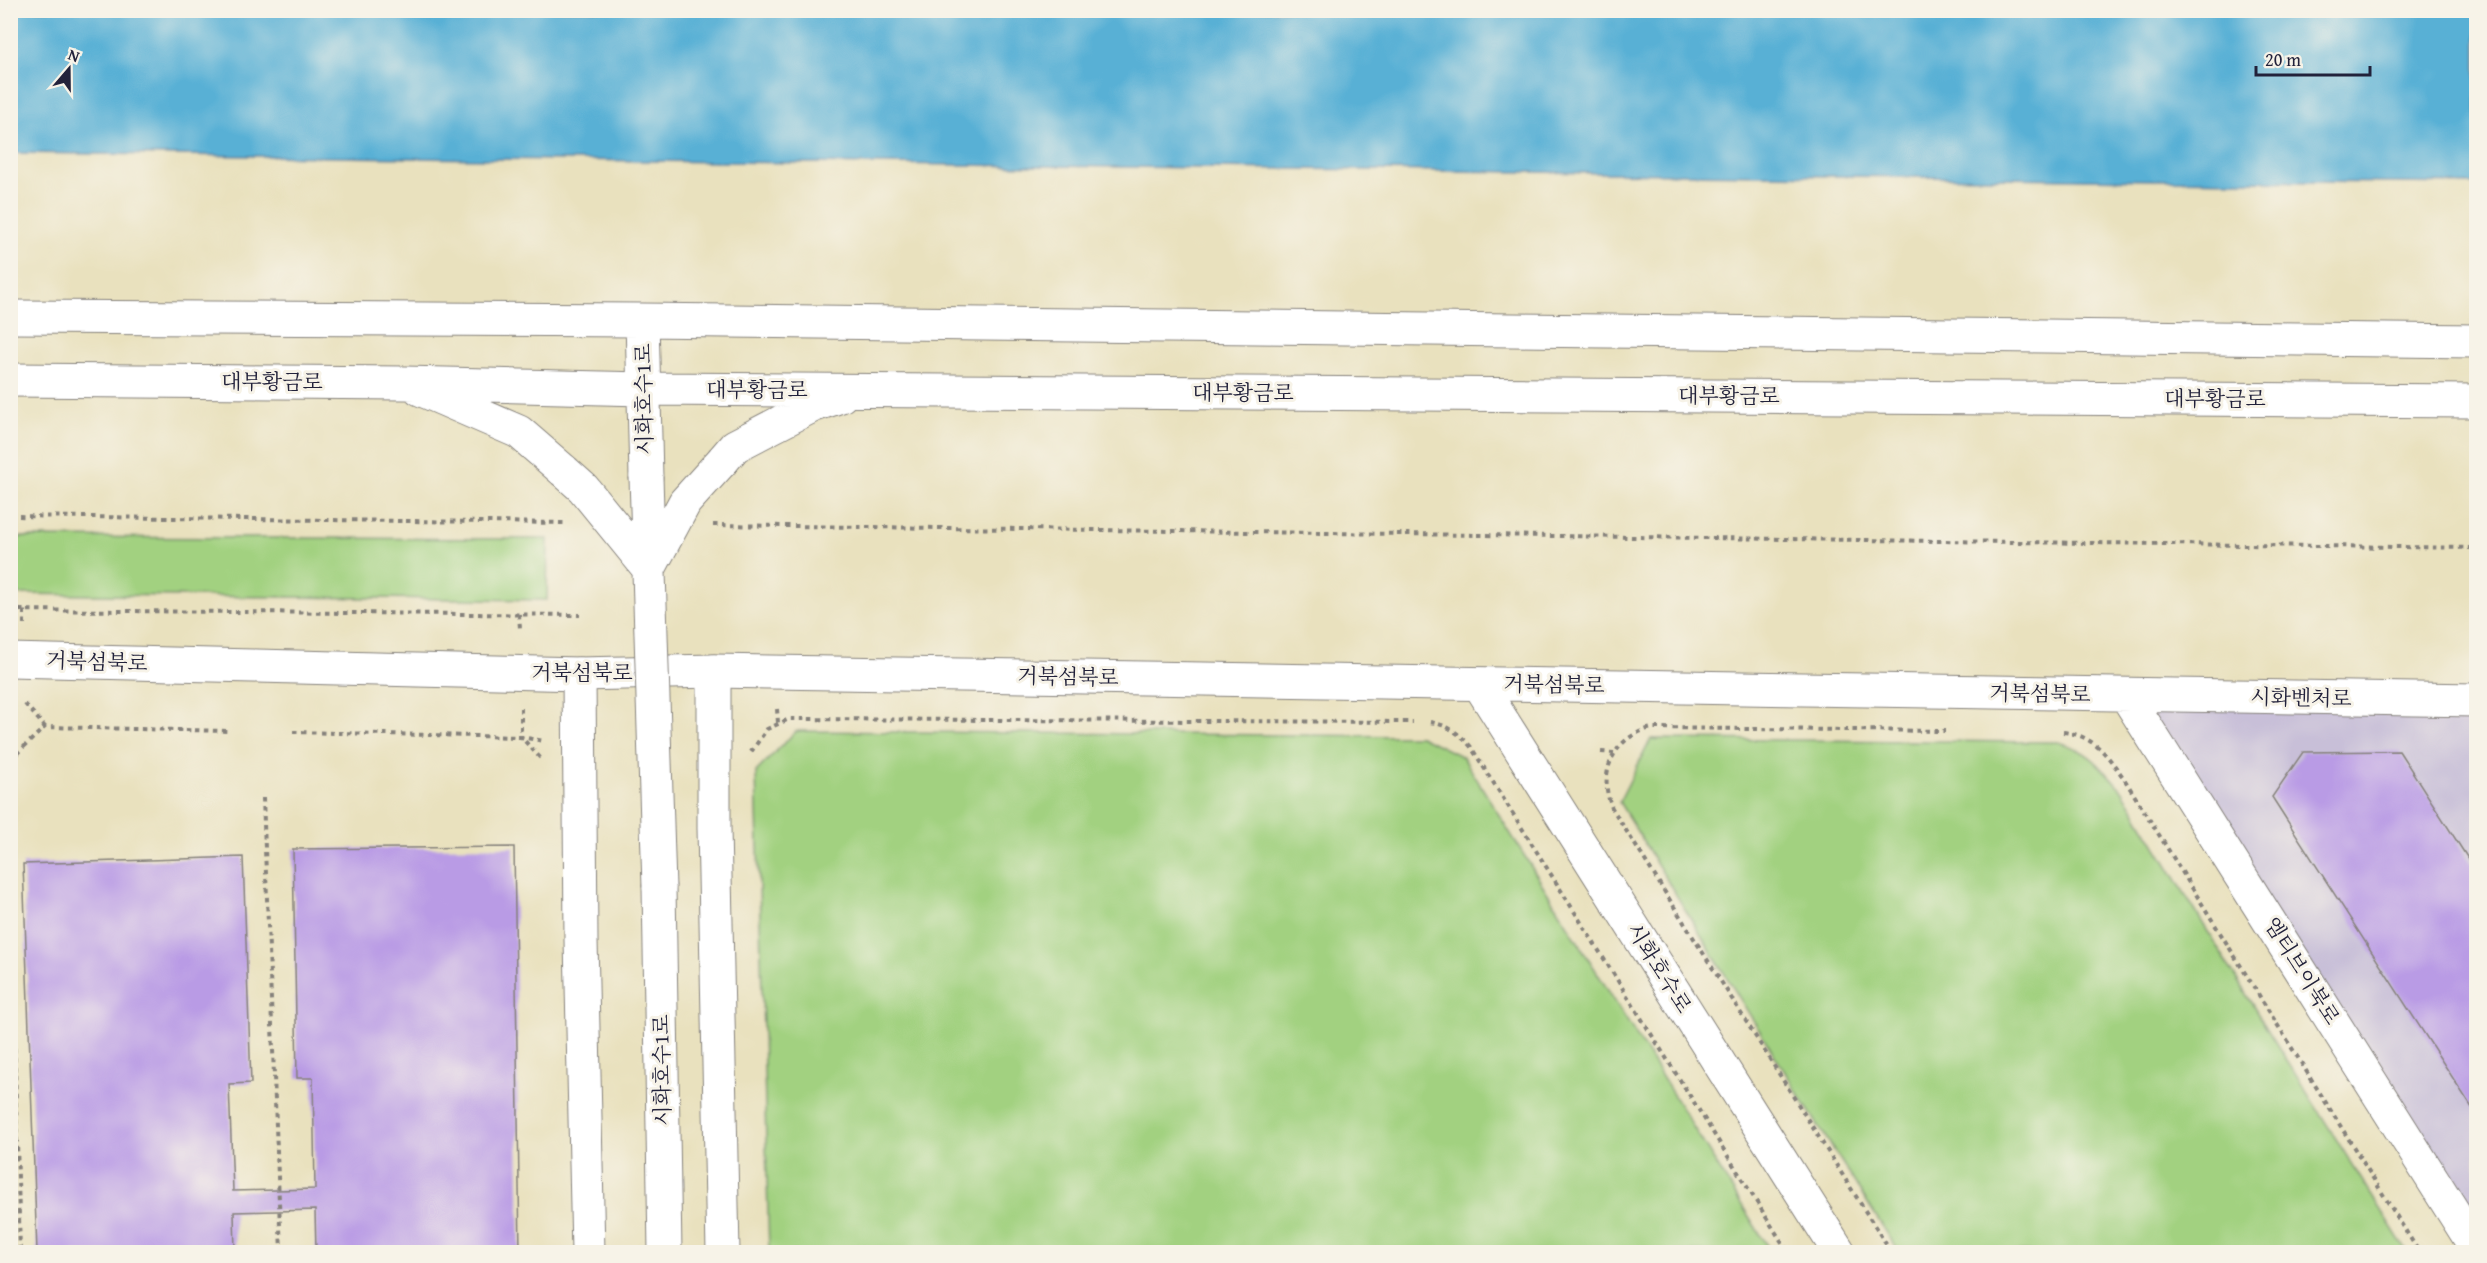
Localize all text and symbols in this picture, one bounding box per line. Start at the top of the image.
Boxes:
north arrow [39,39,99,99]
scale bar [2256,39,2370,77]
text: N [65,42,84,68]
text: 20 m [2265,46,2301,73]
street label: 시화호수1로 [627,343,660,455]
street label: 대부황금로 [221,366,323,397]
street label: 대부황금로 [706,374,808,405]
street label: 대부황금로 [1192,377,1294,408]
street label: 대부황금로 [1678,380,1780,411]
street label: 대부황금로 [2164,383,2266,414]
street label: 거북섬북로 [46,644,148,679]
street label: 거북섬북로 [531,657,633,688]
street label: 거북섬북로 [1017,660,1119,693]
street label: 거북섬북로 [1503,668,1605,701]
street label: 거북섬북로 [1989,677,2091,710]
street label: 시화벤처로 [2250,681,2352,714]
street label: 엠티브이북로 [2257,911,2348,1031]
street label: 시화호수로 [1619,917,1699,1019]
street label: 시화호수1로 [645,1014,678,1126]

